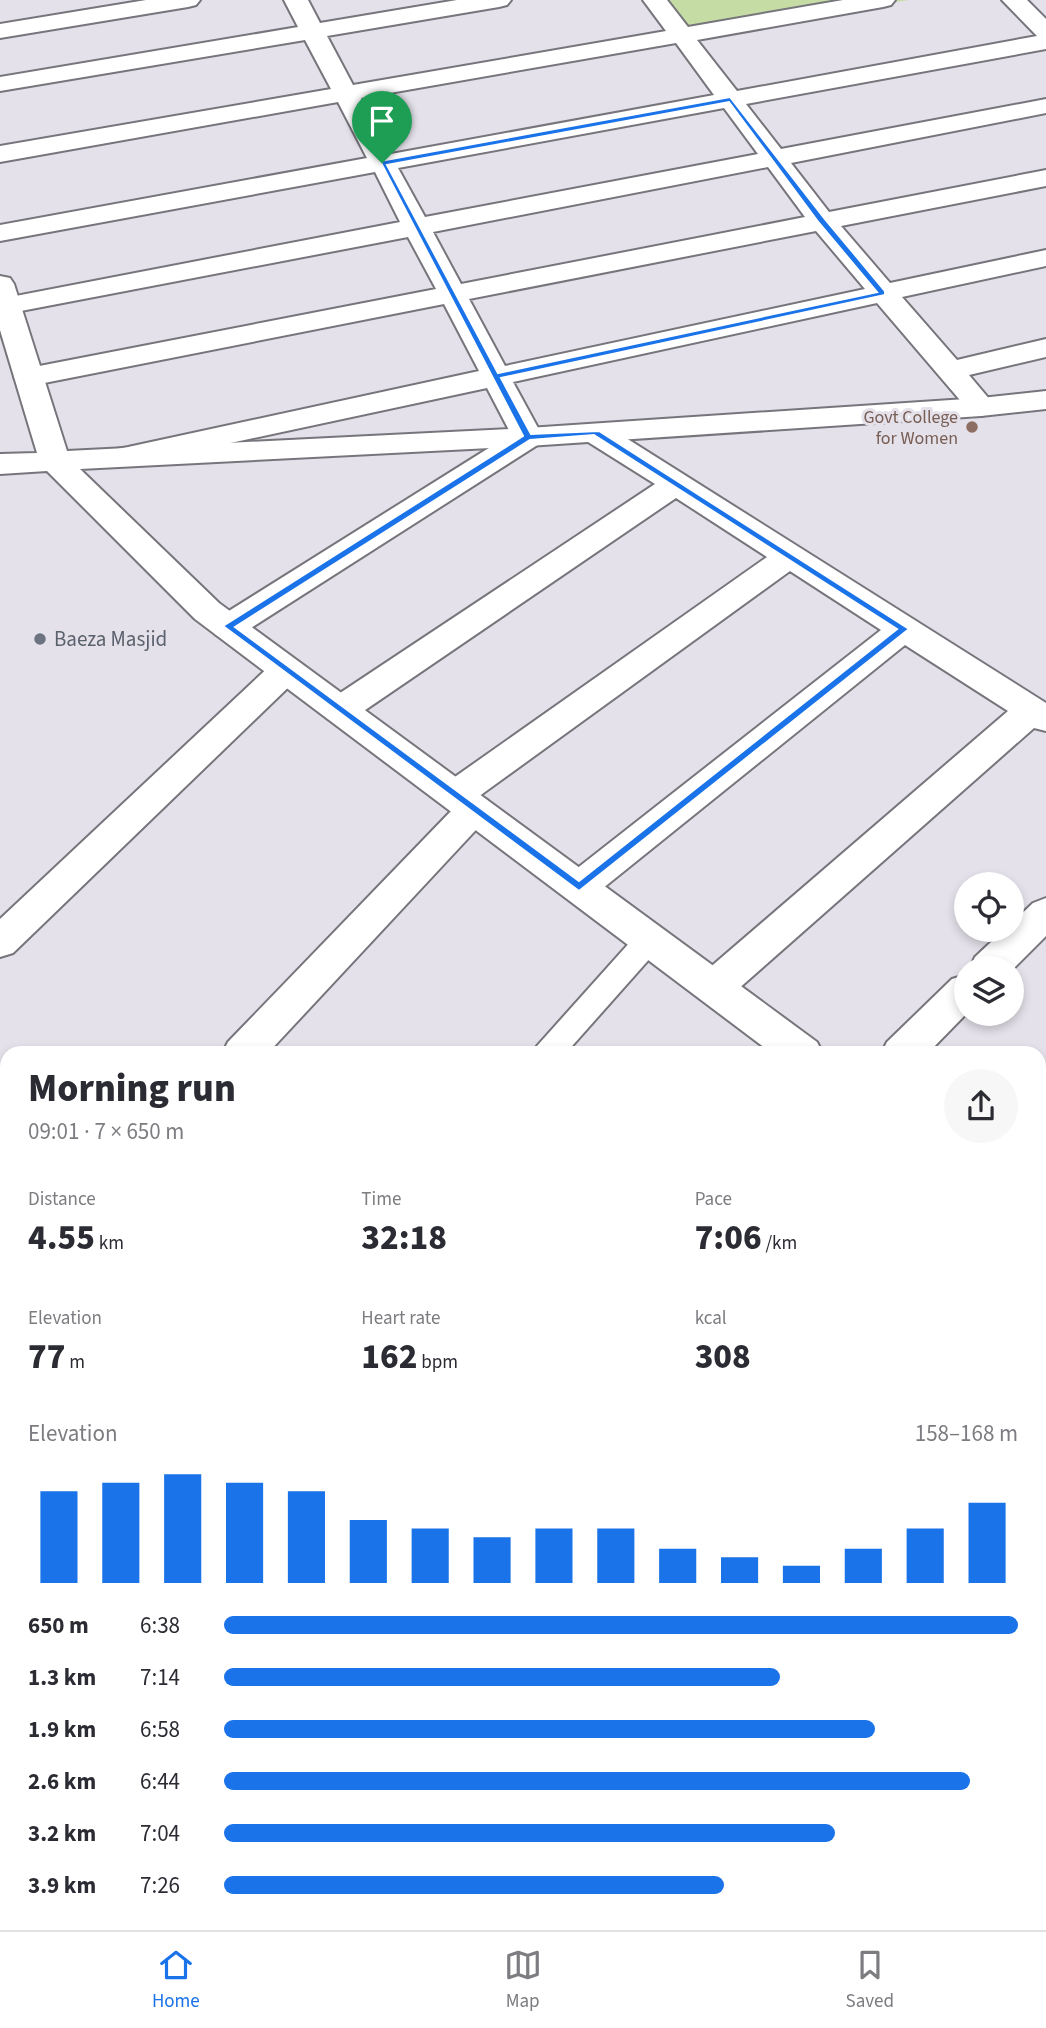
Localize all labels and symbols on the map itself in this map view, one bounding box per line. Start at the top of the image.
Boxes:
pin [352,91,412,163]
place label: Govt College for Women [863,405,958,451]
marker: Govt College for Women [964,419,980,435]
place label: Baeza Masjid [54,624,167,654]
marker: Baeza Masjid [32,631,48,647]

